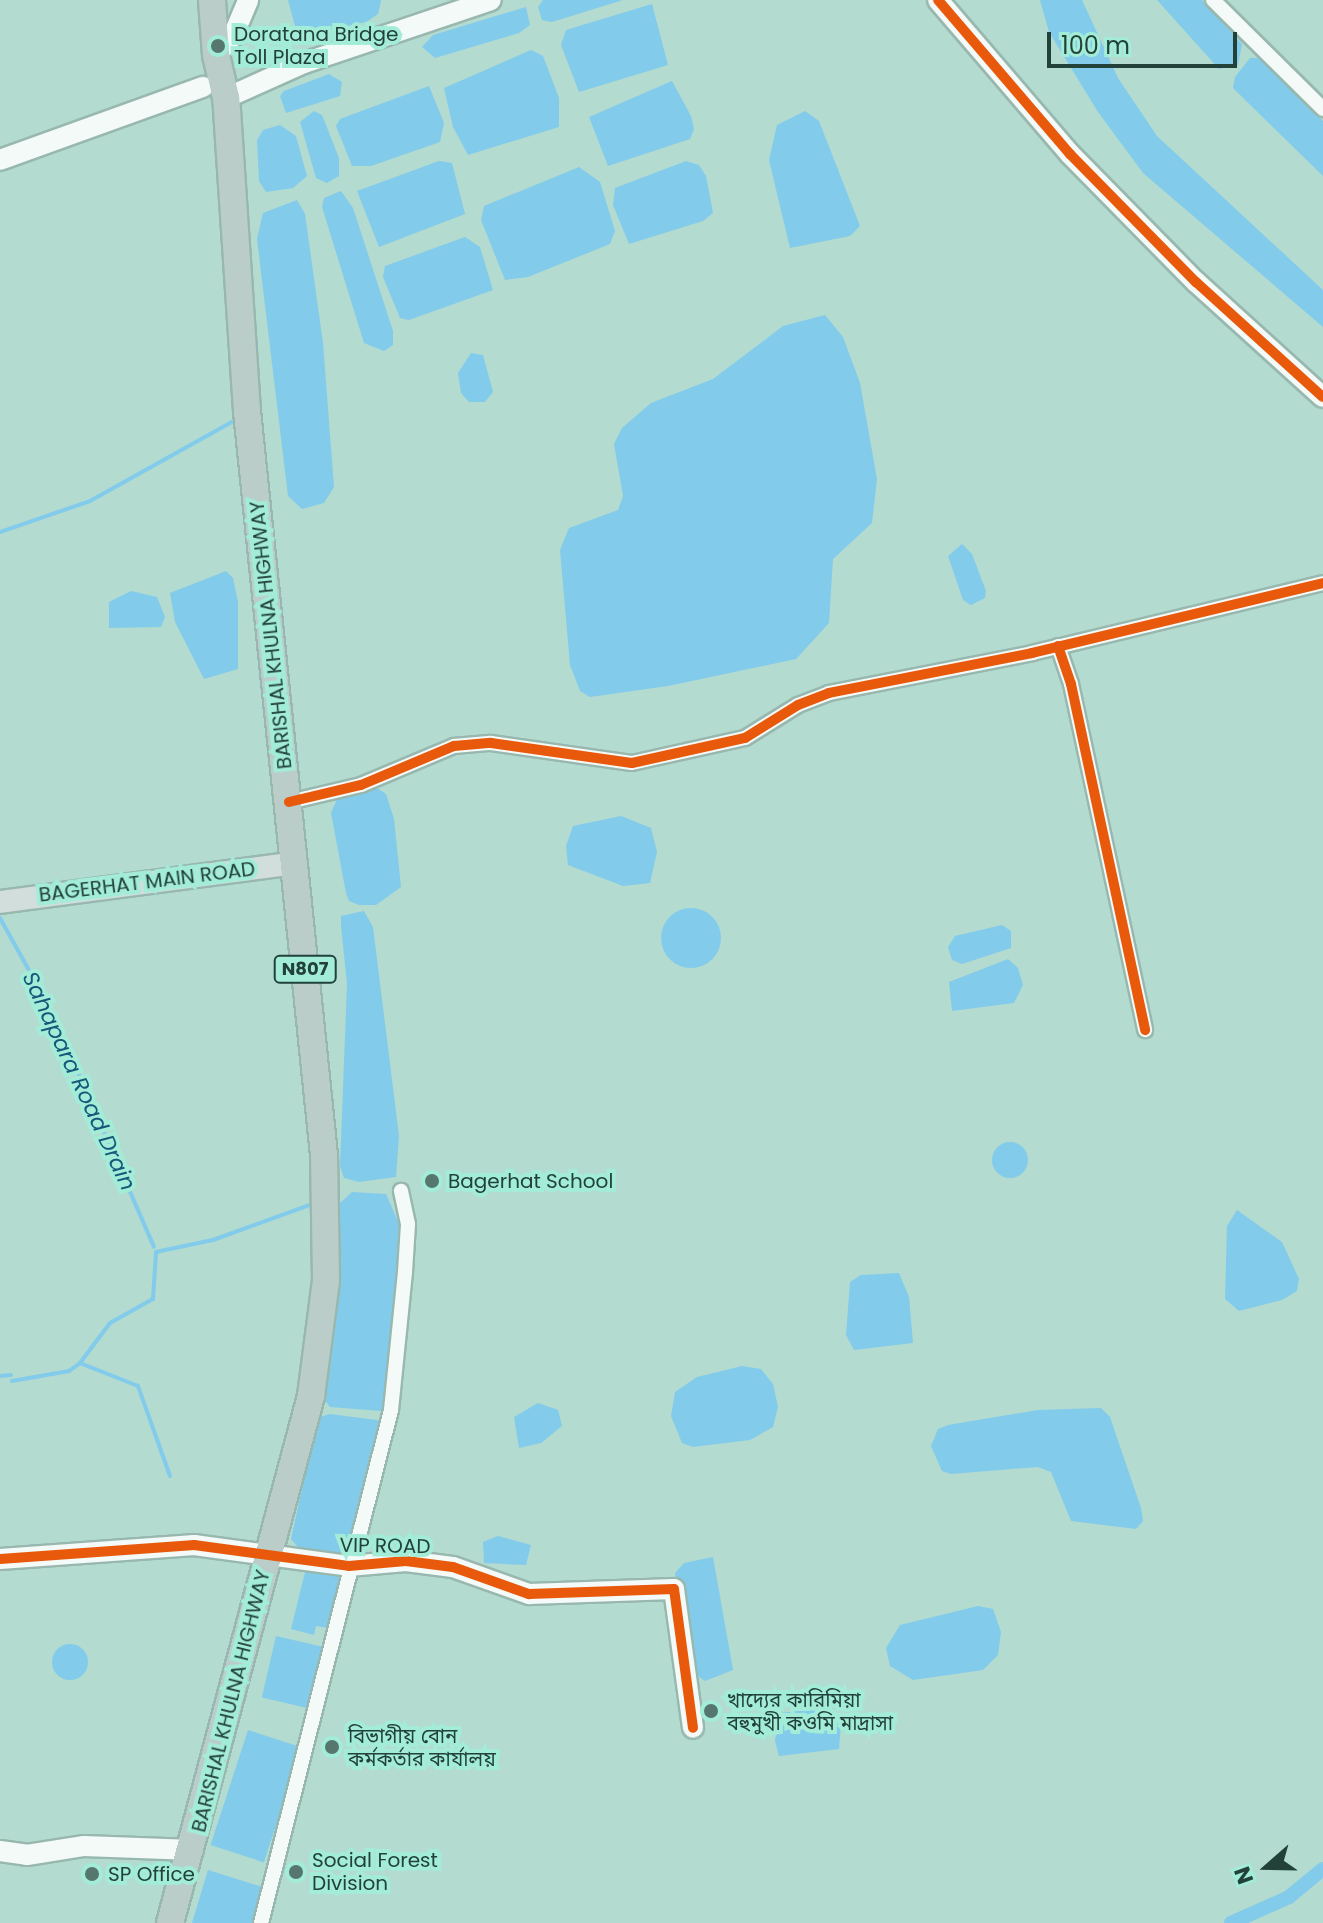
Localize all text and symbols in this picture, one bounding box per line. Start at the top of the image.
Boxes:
scale bar [1051,16,1241,66]
place label: Doratana Bridge Toll Plaza [234,22,398,69]
text: 100 m [1061,29,1130,62]
marker: Doratana Bridge Toll Plaza [209,37,227,55]
street label: BARISHAL KHULNA HIGHWAY [245,500,297,770]
street label: BAGERHAT MAIN ROAD [37,857,257,907]
road number: N807 [273,955,337,983]
water label: Sahapara Road Drain [17,968,141,1194]
place label: Bagerhat School [448,1169,613,1193]
marker: Bagerhat School [423,1172,441,1190]
street label: VIP ROAD [339,1533,431,1559]
street label: BARISHAL KHULNA HIGHWAY [187,1567,275,1835]
place label: খাদ্যের কারিমিয়া বহুমুখী কওমি মাদ্রাসা [727,1688,893,1735]
marker: খাদ্যের কারিমিয়া বহুমুখী কওমি মাদ্রাসা [702,1702,720,1720]
place label: বিভাগীয় বোন কর্মকর্তার কার্যালয় [348,1724,496,1771]
marker: বিভাগীয় বোন কর্মকর্তার কার্যালয় [323,1738,341,1756]
north arrow [1227,1827,1307,1907]
place label: Social Forest Division [312,1848,438,1895]
place label: SP Office [108,1862,195,1886]
text: N [1227,1862,1261,1888]
marker: Social Forest Division [287,1863,305,1881]
marker: SP Office [83,1865,101,1883]

